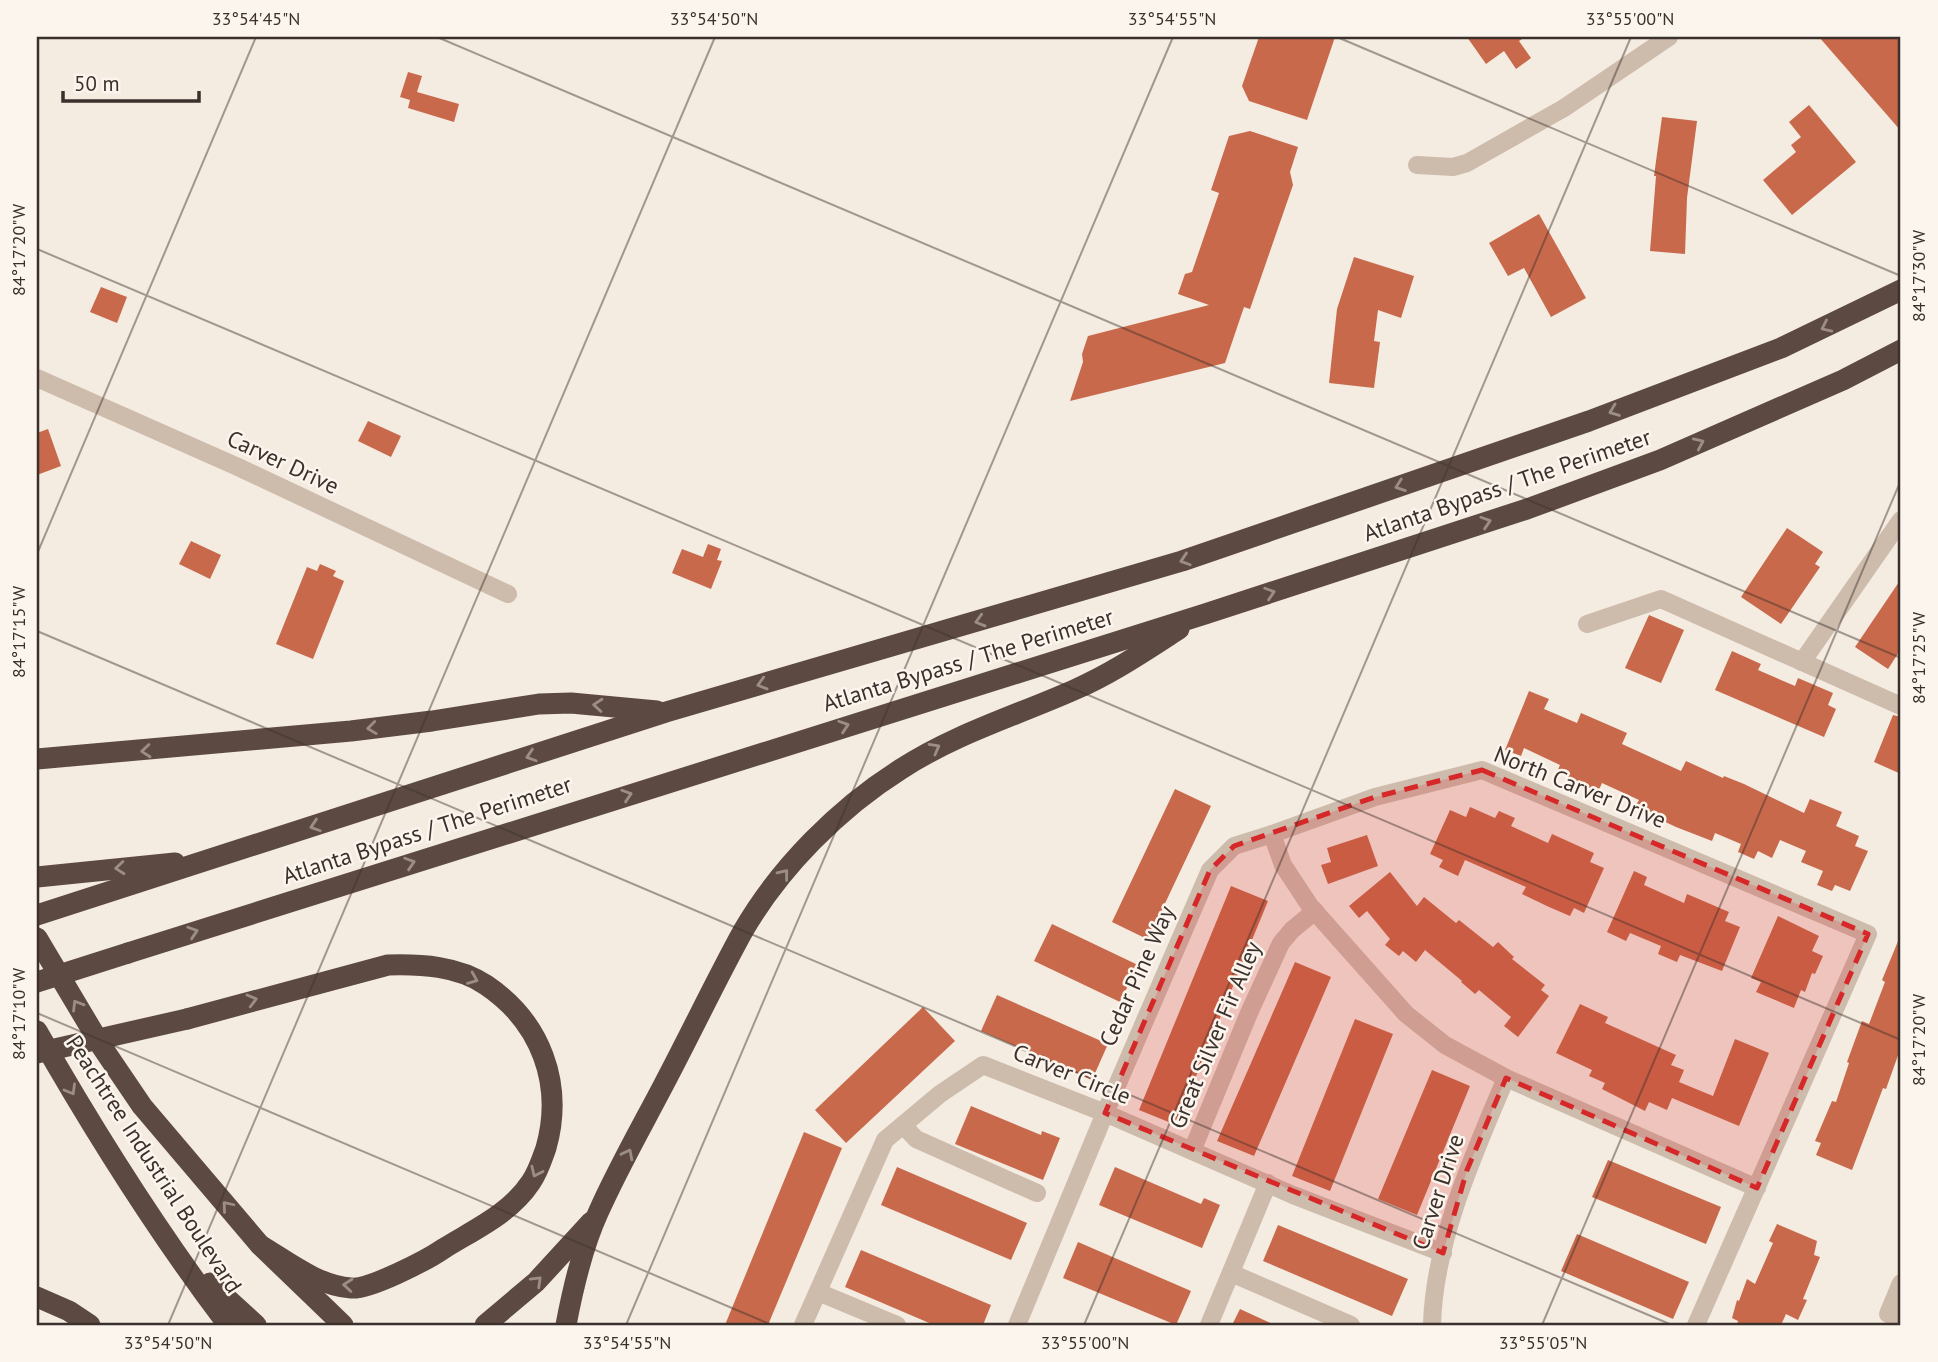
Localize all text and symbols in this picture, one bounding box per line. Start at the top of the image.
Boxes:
text: 33°54'45"N [212,7,300,30]
text: 33°54'50"N [670,7,758,30]
text: 33°54'55"N [1128,7,1216,30]
text: 33°55'00"N [1586,7,1674,30]
scale bar [63,60,200,104]
text: 50 m [74,70,120,97]
text: 84°17'20"W [7,204,30,296]
text: 84°17'30"W [1907,230,1930,322]
one-way arrow [1821,319,1833,333]
one-way arrow [1609,403,1621,417]
street label: Atlanta Bypass / The Perimeter [1359,422,1655,547]
street label: Carver Drive [223,423,344,500]
one-way arrow [1692,437,1705,451]
one-way arrow [1394,478,1406,492]
one-way arrow [1480,516,1492,531]
one-way arrow [1179,552,1191,567]
text: 84°17'15"W [7,586,30,678]
one-way arrow [1263,586,1275,601]
street label: Atlanta Bypass / The Perimeter [819,601,1117,718]
text: 84°17'25"W [1907,612,1930,704]
one-way arrow [975,613,987,628]
one-way arrow [756,676,768,691]
one-way arrow [592,698,603,713]
one-way arrow [837,719,849,734]
one-way arrow [367,721,378,736]
street label: North Carver Drive [1490,739,1670,834]
one-way arrow [140,743,151,758]
one-way arrow [928,743,941,757]
one-way arrow [526,747,538,762]
street label: Atlanta Bypass / The Perimeter [279,769,575,890]
one-way arrow [621,788,633,803]
one-way arrow [309,818,322,832]
one-way arrow [404,857,416,872]
one-way arrow [114,860,125,875]
one-way arrow [776,870,789,882]
street label: Cedar Pine Way [1093,901,1181,1051]
one-way arrow [187,926,199,940]
street label: Great Silver Fir Alley [1162,937,1267,1133]
text: 84°17'10"W [7,968,30,1060]
one-way arrow [466,970,478,984]
one-way arrow [246,994,258,1008]
text: 84°17'20"W [1907,994,1930,1086]
one-way arrow [72,999,85,1012]
street label: Peachtree Industrial Boulevard [60,1029,249,1298]
street label: Carver Circle [1009,1037,1135,1110]
one-way arrow [63,1083,76,1096]
street label: Carver Drive [1405,1130,1470,1253]
one-way arrow [620,1149,634,1161]
one-way arrow [530,1165,544,1177]
one-way arrow [223,1201,235,1214]
one-way arrow [528,1277,541,1290]
one-way arrow [342,1278,353,1293]
text: 33°54'50"N [124,1331,212,1354]
text: 33°54'55"N [583,1331,671,1354]
text: 33°55'00"N [1041,1331,1129,1354]
text: 33°55'05"N [1499,1331,1587,1354]

